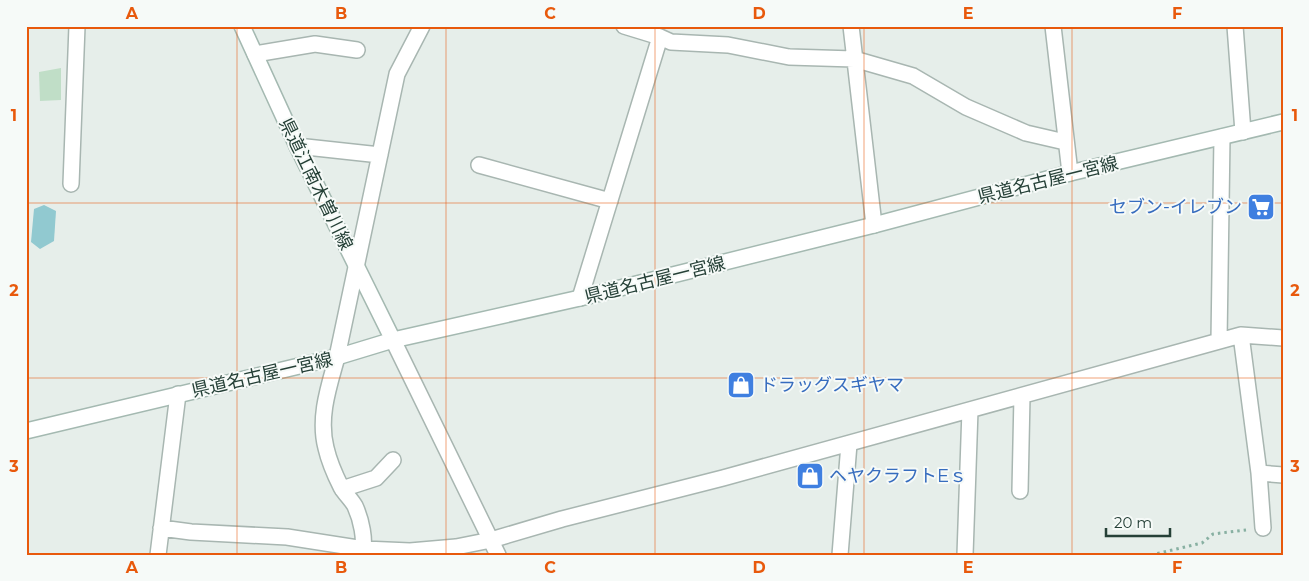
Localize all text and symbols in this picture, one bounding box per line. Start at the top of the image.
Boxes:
text: A [125,4,139,23]
text: B [335,4,347,23]
text: C [544,4,556,23]
text: D [752,4,766,23]
text: E [963,4,973,23]
text: F [1172,4,1182,23]
text: 1 [11,106,17,125]
text: 1 [1292,106,1298,125]
street label: 県道江南木曽川線 [275,114,357,254]
street label: 県道名古屋一宮線 [975,152,1121,208]
supermarket icon: セブン-イレブン [1246,192,1276,222]
place label: セブン-イレブン [1109,196,1242,218]
street label: 県道名古屋一宮線 [582,252,728,308]
text: 2 [9,281,19,300]
text: 2 [1290,281,1300,300]
street label: 県道名古屋一宮線 [189,348,335,402]
shop icon: ドラッグスギヤマ [726,370,756,400]
place label: ドラッグスギヤマ [760,374,904,396]
text: 3 [8,457,19,476]
text: 3 [1289,457,1300,476]
shop icon: ヘヤクラフトEｓ [795,461,825,491]
place label: ヘヤクラフトEｓ [829,465,967,487]
scale bar [1106,506,1170,538]
text: 20 m [1114,513,1152,532]
text: A [125,558,139,577]
text: B [335,558,347,577]
text: C [544,558,556,577]
text: D [752,558,766,577]
text: E [963,558,973,577]
text: F [1172,558,1182,577]

